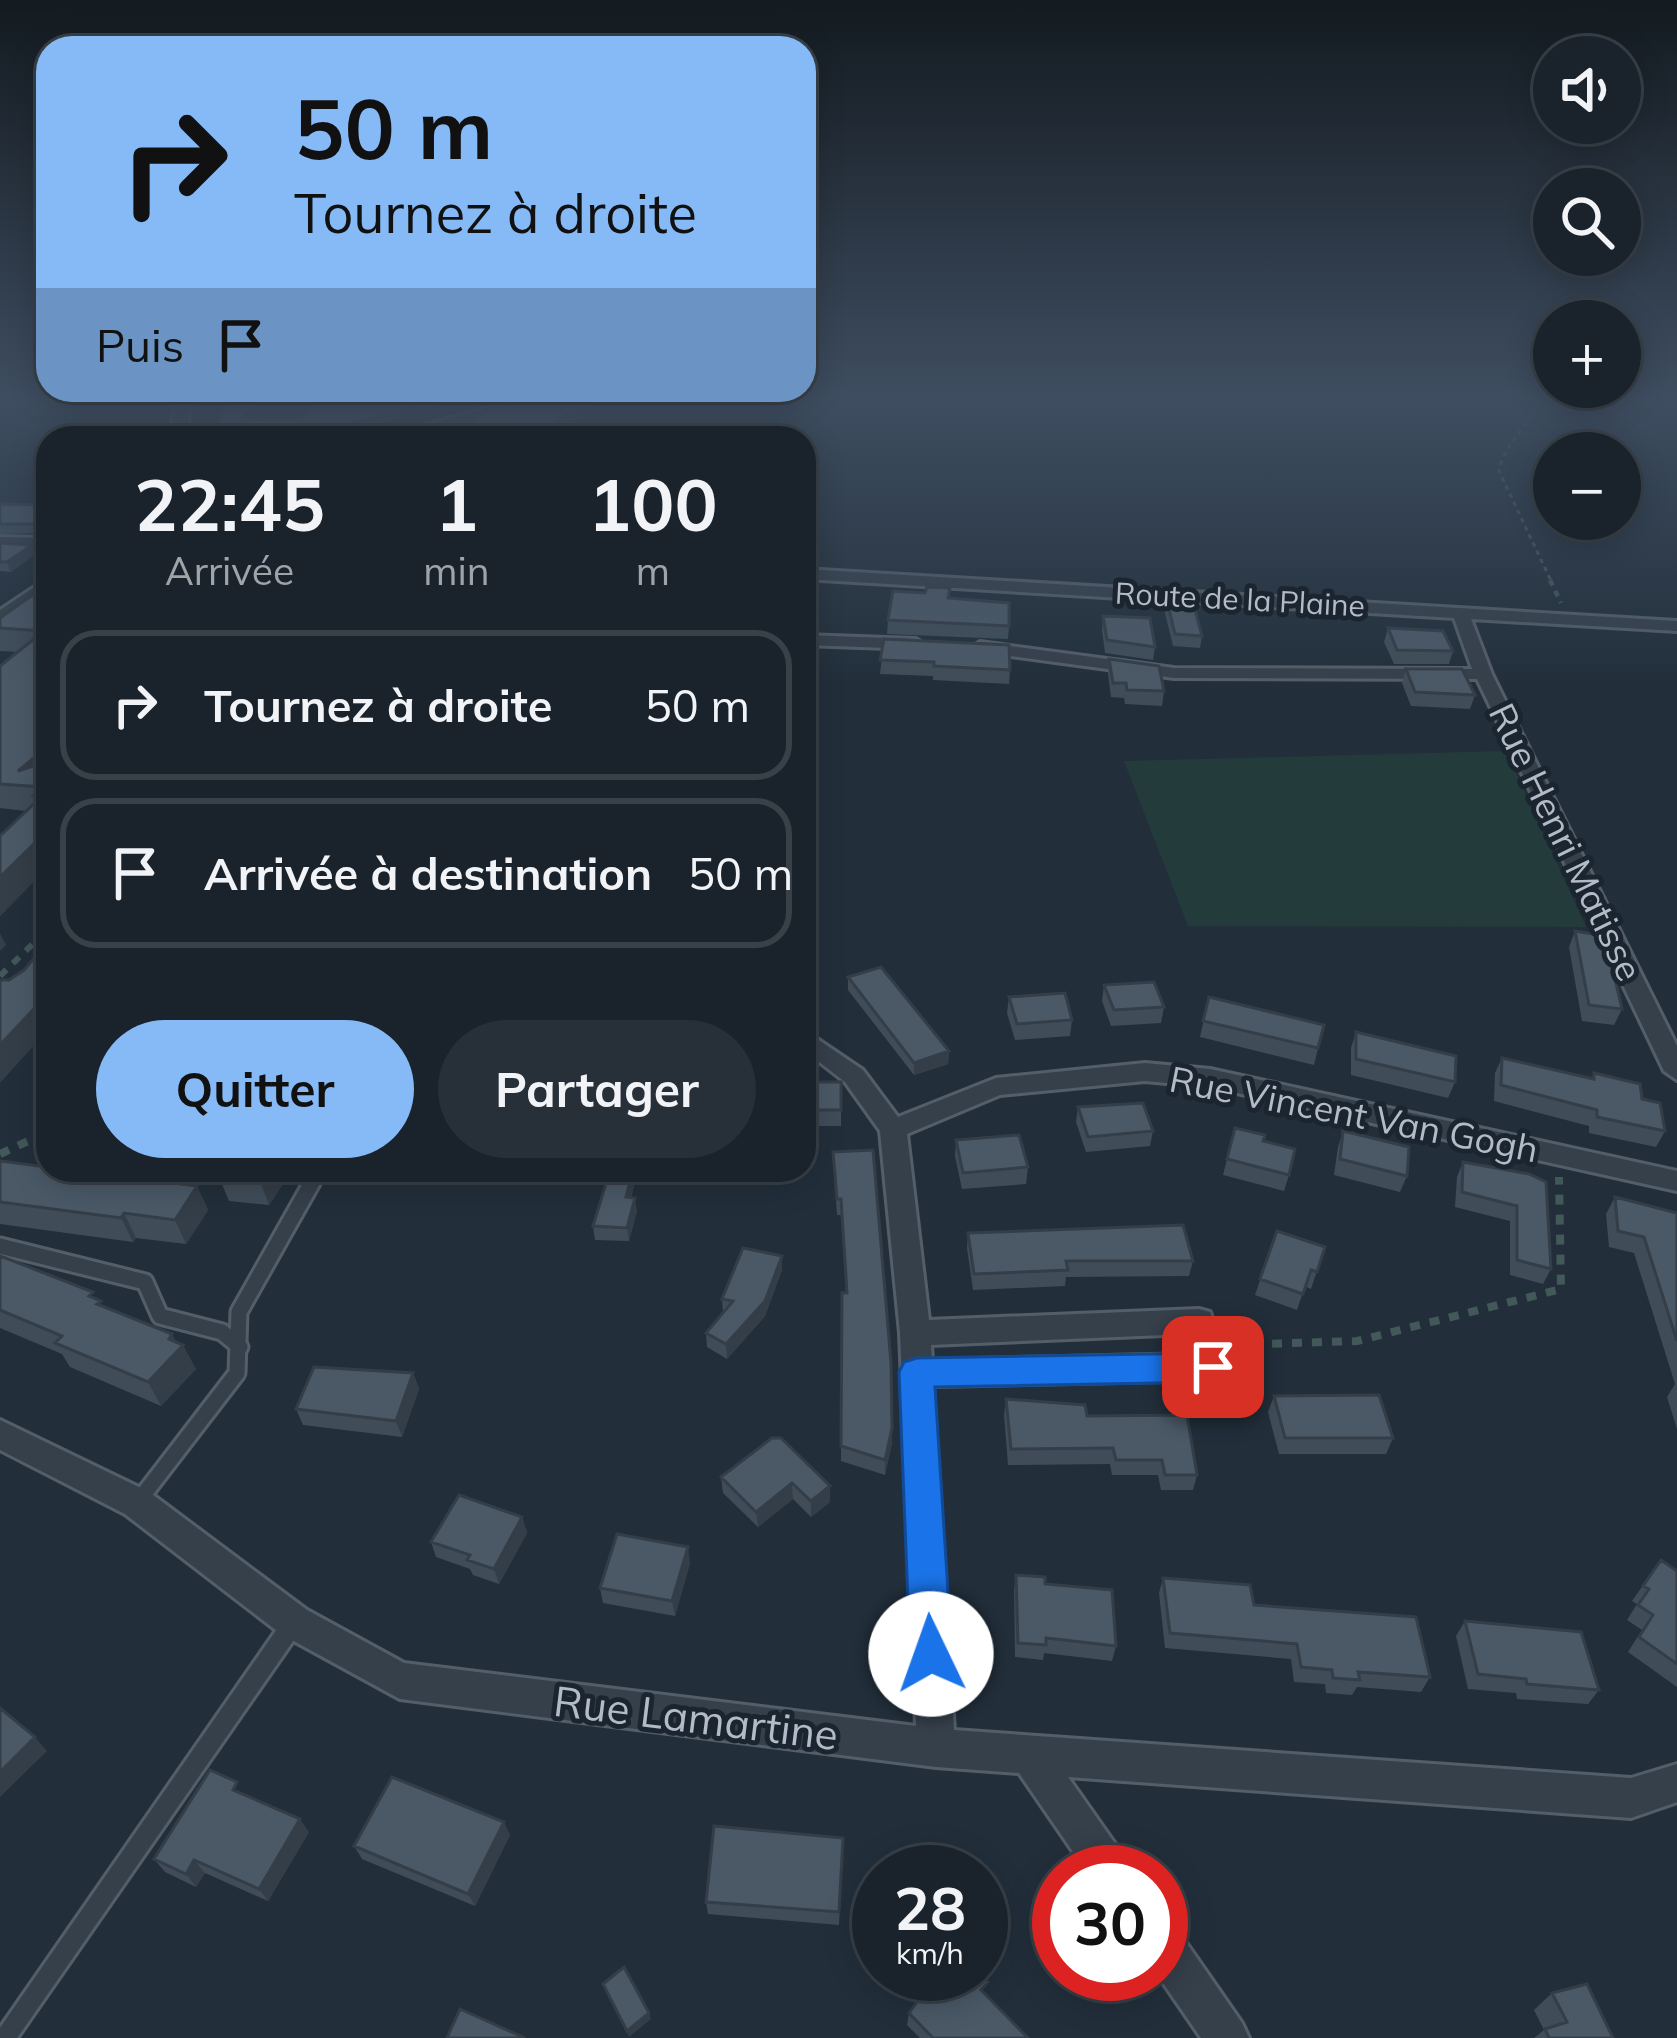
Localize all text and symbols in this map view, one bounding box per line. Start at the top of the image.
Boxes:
map controls [1533,36,1641,540]
button: sound [1533,36,1641,144]
text: 50 m [294,75,493,180]
icon: right [96,84,252,240]
button: search [1533,168,1641,276]
text: Tournez à droite [294,179,697,247]
button: + [1533,300,1641,408]
icon: arrive [208,312,274,378]
text: Puis [96,317,184,373]
button: − [1533,432,1641,540]
text: 22:45 [134,459,325,549]
text: 1 [435,459,478,549]
text: 100 [588,459,718,549]
text: Arrivée [165,546,294,595]
text: min [423,546,490,595]
text: m [636,546,670,595]
street label: Route de la Plaine [1114,573,1366,625]
icon: right [102,672,168,738]
text: Tournez à droite [204,677,552,733]
text: 50 m [645,677,750,733]
street label: Rue Henri Matisse [1480,696,1653,988]
icon: arrive [102,840,168,906]
text: Arrivée à destination [204,845,652,901]
text: 50 m [688,845,793,901]
button: Quitter [96,1020,414,1158]
button: Partager [438,1020,756,1158]
street label: Rue Vincent Van Gogh [1166,1056,1542,1171]
pin [1162,1316,1264,1418]
icon: arrive [1180,1334,1246,1400]
position arrow [868,1591,994,1717]
street label: Rue Lamartine [551,1674,841,1761]
speed limit sign: 30 [1032,1845,1188,2001]
text: 28 [894,1870,966,1945]
text: km/h [896,1934,964,1972]

